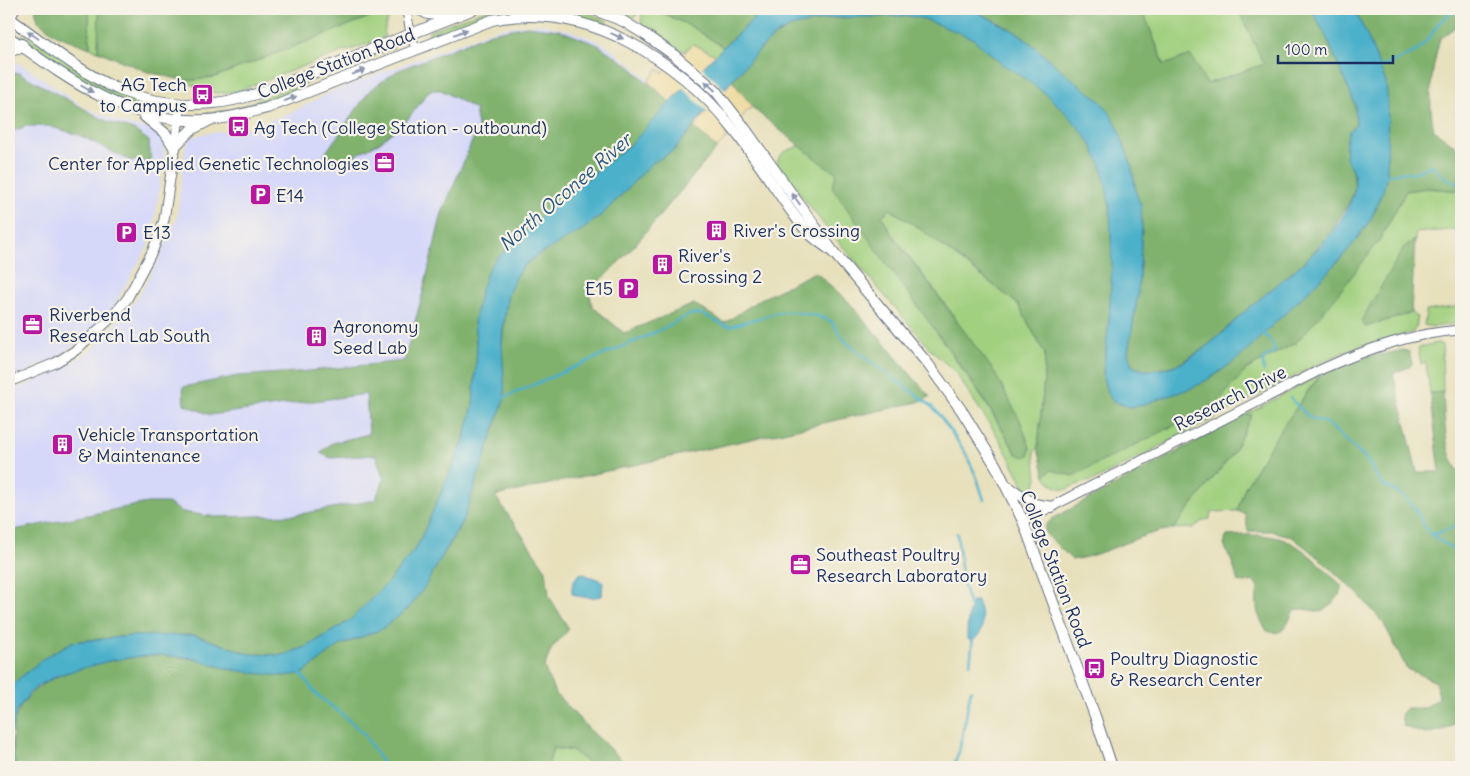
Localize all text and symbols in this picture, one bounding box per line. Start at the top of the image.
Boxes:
street label: College Station Road [254,22,418,104]
one-way arrow [454,27,468,35]
one-way arrow [26,30,40,40]
one-way arrow [610,32,624,40]
scale bar [1278,32,1392,64]
text: 100 m [1285,40,1327,59]
one-way arrow [352,67,366,75]
place label: AG Tech to Campus [100,73,187,117]
one-way arrow [705,80,717,92]
bus stop icon: AG Tech to Campus [191,82,215,106]
one-way arrow [80,85,93,94]
one-way arrow [283,94,297,102]
bus stop icon: Ag Tech (College Station - outbound) [226,115,250,139]
place label: Ag Tech (College Station - outbound) [254,116,547,139]
water label: North Oconee River [494,126,638,256]
office icon: Center for Applied Genetic Technologies [373,151,397,175]
place label: Center for Applied Genetic Technologies [48,152,369,175]
parking icon: E14 [248,183,272,207]
place label: E14 [276,184,304,207]
one-way arrow [791,193,802,206]
building icon: River's Crossing [705,218,729,242]
place label: River's Crossing [733,219,860,242]
parking icon: E13 [115,220,139,244]
place label: E13 [143,221,171,244]
place label: River's Crossing 2 [678,244,762,288]
building icon: River's Crossing 2 [650,253,674,277]
parking icon: E15 [617,276,641,300]
place label: E15 [585,277,613,300]
place label: Riverbend Research Lab South [49,303,210,347]
office icon: Riverbend Research Lab South [21,312,45,336]
place label: Agronomy Seed Lab [333,315,418,359]
building icon: Agronomy Seed Lab [305,324,329,348]
street label: Research Drive [1170,360,1290,436]
place label: Vehicle Transportation & Maintenance [78,423,259,467]
building icon: Vehicle Transportation & Maintenance [50,432,74,456]
street label: College Station Road [1015,487,1097,651]
place label: Southeast Poultry Research Laboratory [816,543,987,587]
office icon: Southeast Poultry Research Laboratory [788,552,812,576]
place label: Poultry Diagnostic & Research Center [1110,647,1263,691]
bus stop icon: Poultry Diagnostic & Research Center [1082,656,1106,680]

